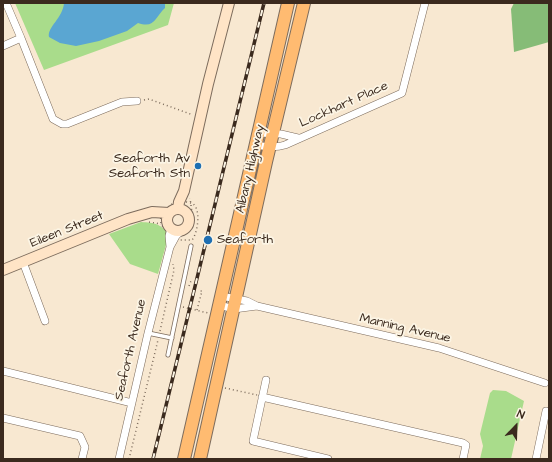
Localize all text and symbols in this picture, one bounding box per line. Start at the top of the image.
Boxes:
street label: Lockhart Place [297,78,391,132]
street label: Albany Highway [233,123,269,215]
place label: Seaforth Av Seaforth Stn [109,151,190,182]
marker: Seaforth Av Seaforth Stn [193,161,203,171]
street label: Eileen Street [28,208,106,252]
place label: Seaforth [217,232,273,248]
marker: Seaforth [202,234,214,246]
street label: Seaforth Avenue [112,298,150,402]
street label: Manning Avenue [358,311,452,347]
north arrow [496,406,536,446]
text: N [515,406,527,423]

